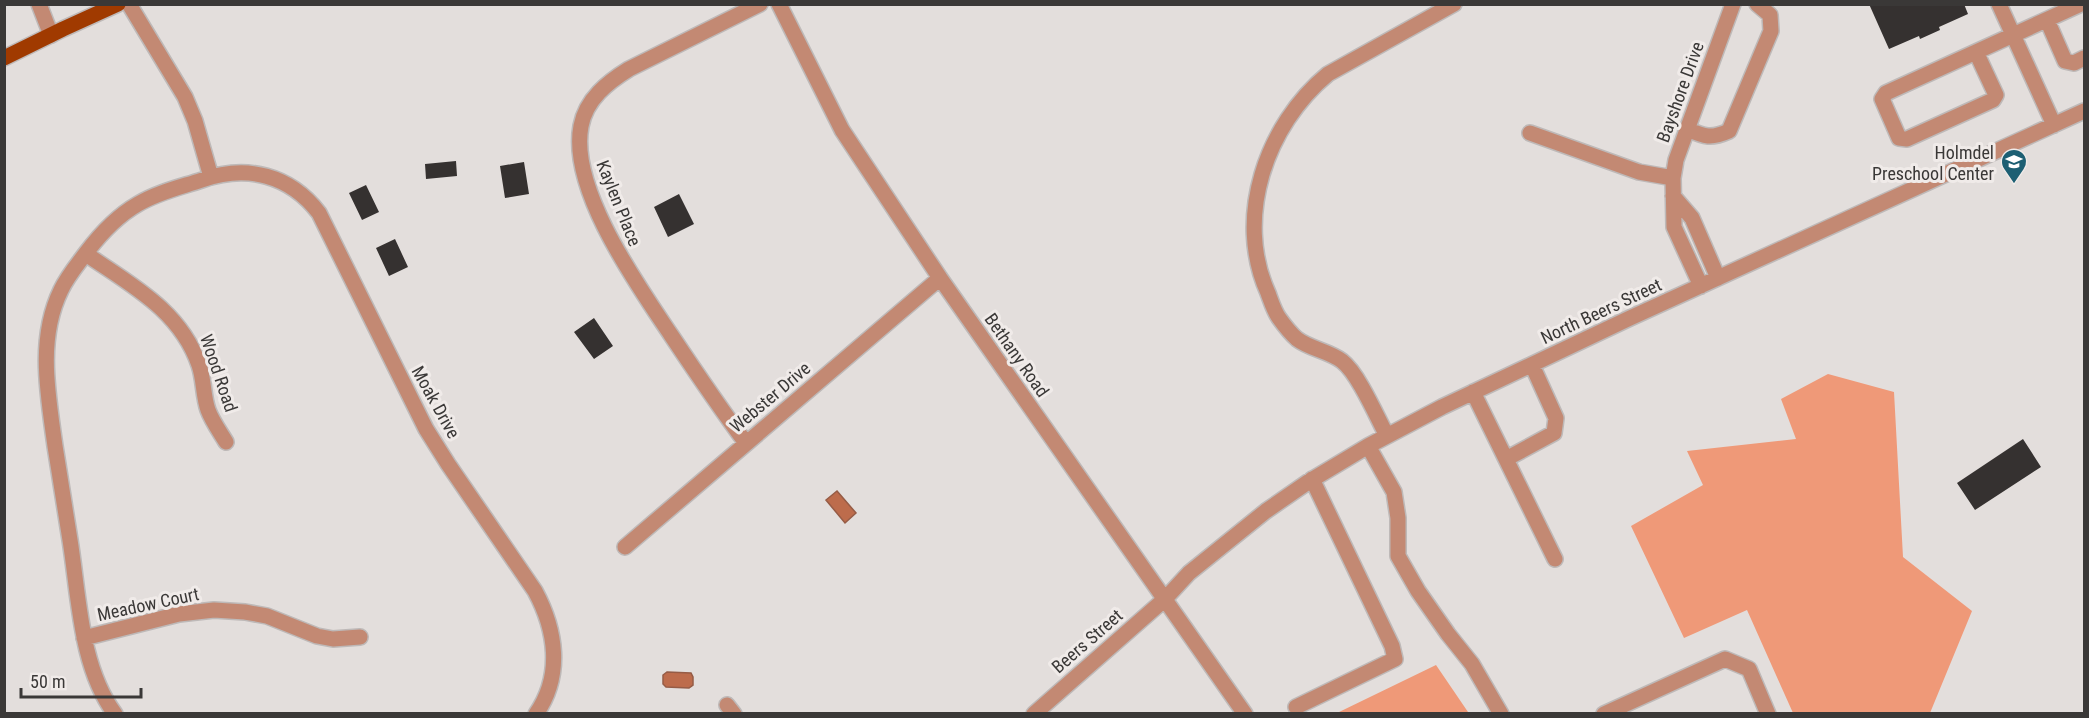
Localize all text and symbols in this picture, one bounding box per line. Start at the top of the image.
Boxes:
street label: Bayshore Drive [1652,39,1708,145]
place label: Holmdel Preschool Center [1872,142,1995,184]
school or university icon: Holmdel Preschool Center [1999,147,2029,185]
street label: Kaylen Place [592,157,646,249]
street label: North Beers Street [1537,274,1665,348]
street label: Bethany Road [980,309,1054,401]
street label: Wood Road [196,331,242,415]
street label: Webster Drive [726,357,814,437]
street label: Moak Drive [408,362,464,442]
street label: Meadow Court [95,583,201,625]
street label: Beers Street [1047,605,1127,677]
scale bar [21,661,141,699]
text: 50 m [30,671,65,692]

